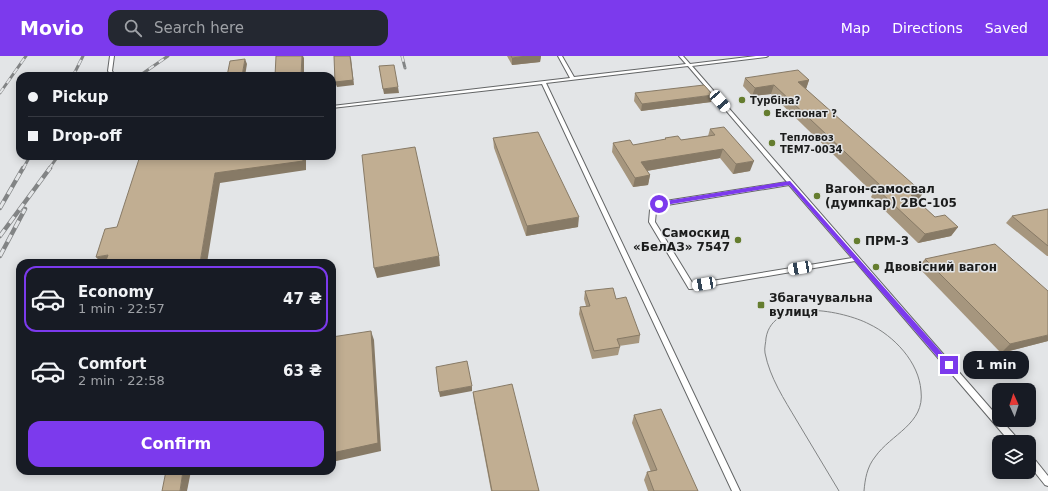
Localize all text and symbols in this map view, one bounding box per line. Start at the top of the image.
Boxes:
search box [108,10,388,46]
text: Movio [20,17,84,39]
icon: search [122,17,144,39]
text: Search here [154,19,244,37]
text: Map [841,20,870,36]
text: Directions [892,20,963,36]
text: Saved [985,20,1028,36]
text: Pickup [52,88,108,106]
car [708,88,732,114]
marker: Турбіна? [737,95,747,105]
place label: Турбіна? [750,95,801,106]
marker: Експонат ? [762,108,772,118]
place label: Експонат ? [775,108,837,119]
text: Drop-off [52,127,122,145]
place label: Тепловоз ТЕМ7-0034 [780,132,843,155]
marker: Тепловоз ТЕМ7-0034 [767,138,777,148]
place label: Вагон-самосвал (думпкар) 2ВС-105 [825,182,957,210]
marker: Вагон-самосвал (думпкар) 2ВС-105 [812,191,822,201]
route start [650,195,668,213]
place label: Самоскид «БелАЗ» 7547 [633,226,730,254]
place label: ПРМ-3 [865,234,909,248]
marker: Самоскид «БелАЗ» 7547 [733,235,743,245]
marker: ПРМ-3 [852,236,862,246]
car [787,260,813,276]
place label: Двовісний вагон [884,260,997,274]
marker: Двовісний вагон [871,262,881,272]
car [691,276,717,292]
icon: car [30,281,66,317]
text: Economy [78,283,154,301]
text: 47 ₴ [283,290,322,308]
place label: Збагачувальна вулиця [769,291,873,319]
marker: Збагачувальна вулиця [756,300,766,310]
text: 1 min · 22:57 [78,301,165,316]
callout: 1 min [963,351,1029,379]
icon: car [30,353,66,389]
text: Comfort [78,355,146,373]
route end [940,356,958,374]
text: 1 min [976,357,1016,372]
text: 63 ₴ [283,362,322,380]
text: 2 min · 22:58 [78,373,165,388]
north arrow [992,383,1036,427]
map controls [992,383,1036,479]
button: Confirm [28,421,324,467]
button: layers [992,435,1036,479]

